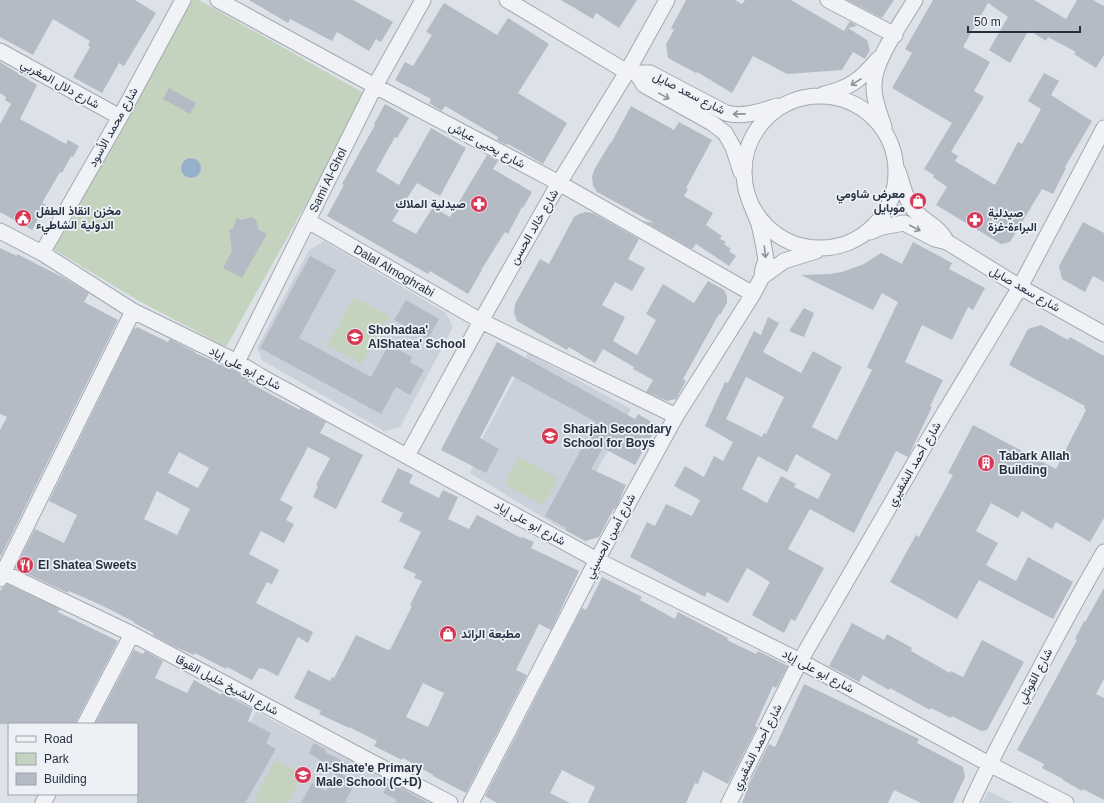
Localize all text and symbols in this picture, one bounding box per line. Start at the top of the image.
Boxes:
scale bar [968,8,1080,34]
text: 50 m [974,15,1001,29]
street label: شارع دلال المغربي [17,57,102,114]
street label: شارع سعد صايل [650,69,727,119]
one-way arrow [850,77,861,86]
street label: شارع محمد الأسود [85,85,142,170]
one-way arrow [658,92,670,100]
one-way arrow [733,110,746,118]
street label: شارع يحيى عياش [445,119,528,173]
street label: Sami Al-Ghol [306,145,350,215]
street label: شارع خالد الحسن [507,187,563,268]
place label: معرض شاومي موبايل [836,187,905,216]
shop icon: معرض شاومي موبايل [908,191,928,211]
pharmacy icon: صيدلية الملاك [469,194,489,214]
place label: صيدلية الملاك [396,197,466,211]
place label: مخزن انقاذ الطفل الدولية الشاطيء [36,204,121,235]
place label: صيدلية البراءة-غزة [988,206,1037,235]
public building icon: مخزن انقاذ الطفل الدولية الشاطيء [13,208,33,228]
pharmacy icon: صيدلية البراءة-غزة [965,210,985,230]
one-way arrow [908,225,920,232]
street label: Dalal Almoghrabi [351,242,437,300]
one-way arrow [761,246,769,259]
street label: شارع سعد صايل [986,263,1063,317]
place label: Shohadaa' AlShatea' School [368,323,466,351]
school or university icon: Shohadaa' AlShatea' School [345,327,365,347]
street label: شارع ابو على إياد [206,343,283,395]
street label: شارع أحمد الشقيري [884,419,946,510]
place label: Sharjah Secondary School for Boys [563,422,672,450]
school or university icon: Sharjah Secondary School for Boys [540,426,560,446]
place label: Tabark Allah Building [999,449,1070,477]
building icon: Tabark Allah Building [976,453,996,473]
street label: شارع أمين الحسيني [582,491,641,582]
street label: شارع ابو على إياد [491,498,568,550]
restaurant icon: El Shatea Sweets [15,555,35,575]
place label: El Shatea Sweets [38,558,137,572]
shop icon: مطبعة الرائد [438,624,458,644]
place label: مطبعة الرائد [461,627,521,642]
street label: شارع ابو على إياد [779,646,856,698]
street label: شارع القوتلي [1015,646,1058,707]
street label: شارع الشيخ خليل القوقا [172,652,281,720]
street label: شارع أحمد الشقيري [729,701,787,794]
legend [8,723,138,795]
text: Road [44,732,73,746]
text: Park [44,752,70,766]
place label: Al-Shate'e Primary Male School (C+D) [316,761,423,789]
school or university icon: Al-Shate'e Primary Male School (C+D) [293,765,313,785]
text: Building [44,772,87,786]

